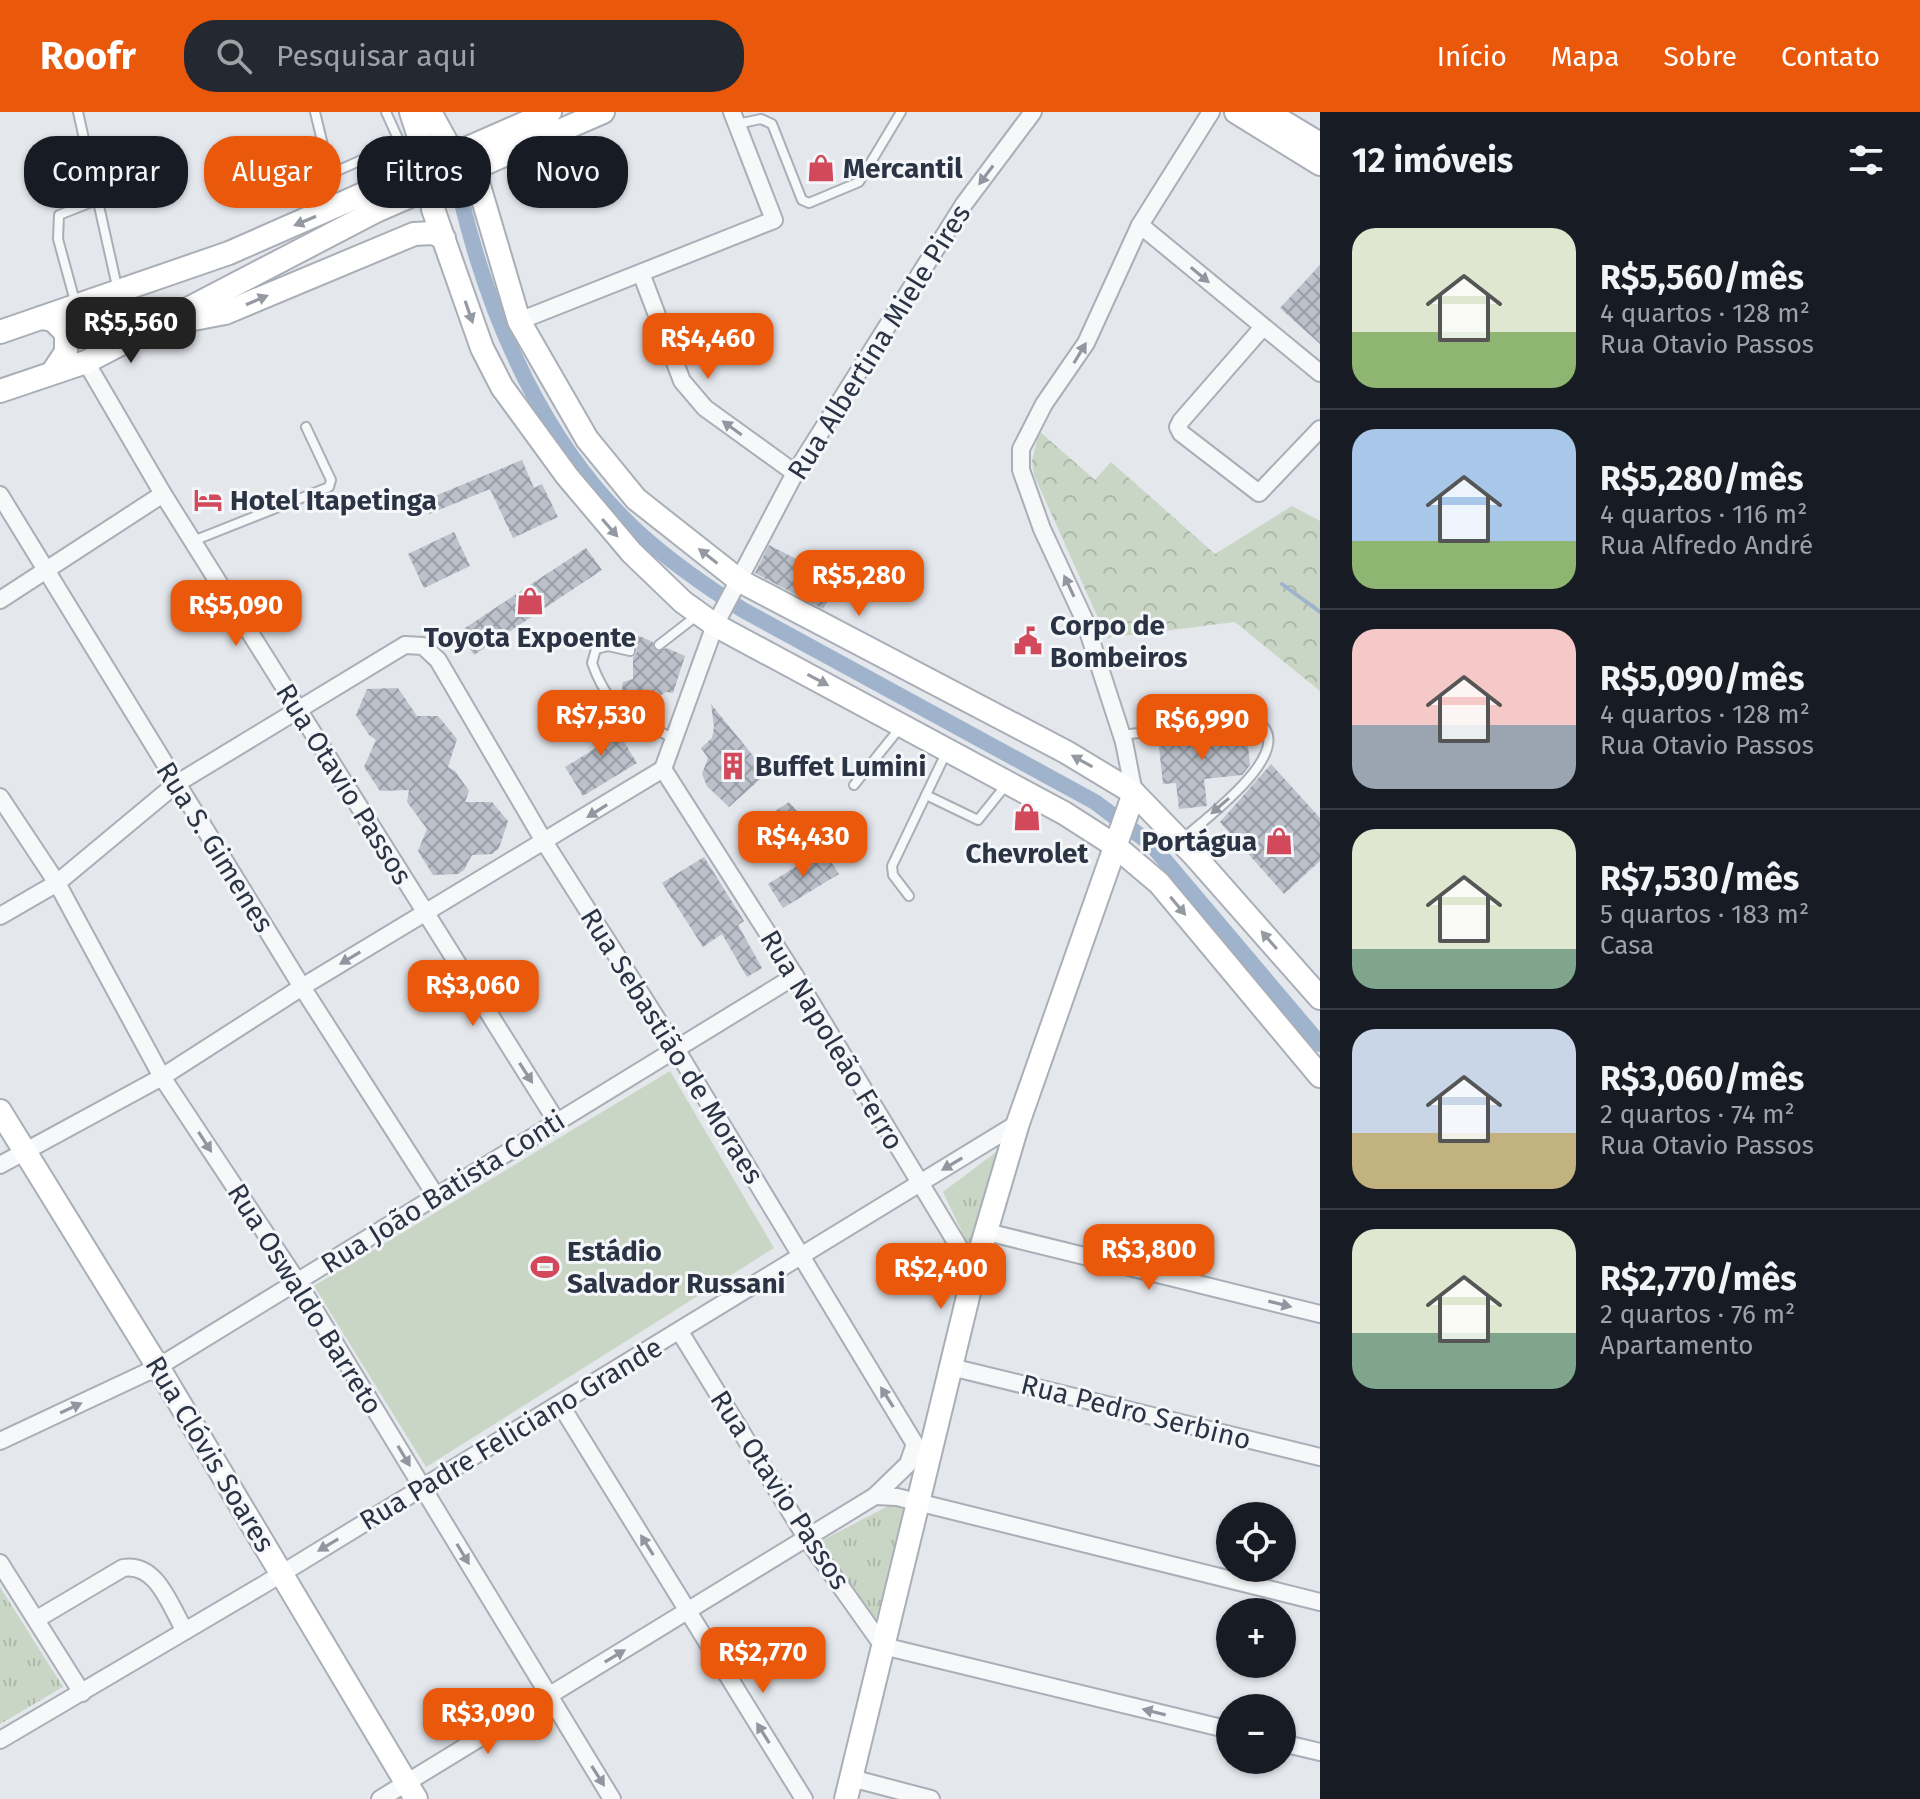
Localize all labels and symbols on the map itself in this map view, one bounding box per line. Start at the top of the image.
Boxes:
place label: Mercantil [843,152,963,185]
shop icon: Mercantil [806,153,836,183]
one-way arrow [979,164,995,185]
street label: Rua Albertina Miele Pires [781,198,977,486]
one-way arrow [293,214,317,228]
one-way arrow [1190,266,1210,283]
one-way arrow [245,293,269,306]
pin: R$5,560 [57,297,205,365]
one-way arrow [464,300,476,324]
pin: R$4,460 [634,313,782,381]
one-way arrow [1073,342,1087,364]
one-way arrow [721,420,743,436]
place label: Hotel Itapetinga [230,484,437,517]
hotel icon: Hotel Itapetinga [193,485,223,515]
one-way arrow [601,518,618,538]
one-way arrow [698,548,718,564]
pin: R$5,280 [785,550,933,618]
one-way arrow [1062,574,1076,598]
pin: R$5,090 [162,580,310,648]
shop icon: Toyota Expoente [515,586,545,616]
place label: Corpo de Bombeiros [1050,609,1188,674]
place label: Toyota Expoente [424,621,636,654]
public building icon: Corpo de Bombeiros [1013,626,1043,656]
one-way arrow [807,673,830,687]
street label: Rua Otavio Passos [269,678,419,890]
pin: R$7,530 [527,690,675,758]
pin: R$6,990 [1128,694,1276,762]
place label: Buffet Lumini [755,750,926,783]
building icon: Buffet Lumini [718,751,748,781]
one-way arrow [1071,754,1094,768]
street label: Rua S. Gimenes [149,756,281,938]
one-way arrow [1211,796,1230,814]
shop icon: Chevrolet [1012,802,1042,832]
one-way arrow [586,803,608,817]
pin: R$4,430 [729,811,877,879]
place label: Portágua [1141,825,1257,858]
shop icon: Portágua [1264,826,1294,856]
place label: Chevrolet [966,837,1090,870]
one-way arrow [1169,896,1186,916]
street label: Rua Sebastião de Moraes [574,902,770,1190]
street label: Rua Napoleão Ferro [753,924,911,1156]
one-way arrow [1260,930,1278,949]
one-way arrow [339,950,361,964]
pin: R$3,060 [399,960,547,1028]
one-way arrow [518,1062,532,1084]
street label: Rua João Batista Conti [315,1103,571,1281]
one-way arrow [197,1131,212,1153]
one-way arrow [941,1157,962,1172]
street label: Rua Oswaldo Barreto [221,1178,389,1420]
pin: R$3,800 [1075,1224,1223,1292]
place label: Estádio Salvador Russani [567,1235,786,1300]
pin: R$2,400 [867,1243,1015,1311]
sports icon: Estádio Salvador Russani [530,1252,560,1282]
one-way arrow [1268,1298,1293,1311]
street label: Rua Padre Feliciano Grande [354,1330,668,1538]
street label: Rua Clóvis Soares [139,1350,281,1558]
street label: Rua Pedro Serbino [1018,1367,1254,1457]
street label: Rua Otavio Passos [703,1384,857,1596]
one-way arrow [880,1386,894,1408]
one-way arrow [59,1401,82,1415]
one-way arrow [396,1445,410,1467]
one-way arrow [641,1534,655,1556]
one-way arrow [317,1538,339,1552]
one-way arrow [456,1543,470,1565]
pin: R$2,770 [689,1627,837,1695]
one-way arrow [604,1649,626,1663]
pin: R$3,090 [414,1688,562,1756]
one-way arrow [1142,1705,1167,1718]
one-way arrow [757,1722,771,1744]
one-way arrow [591,1765,605,1787]

